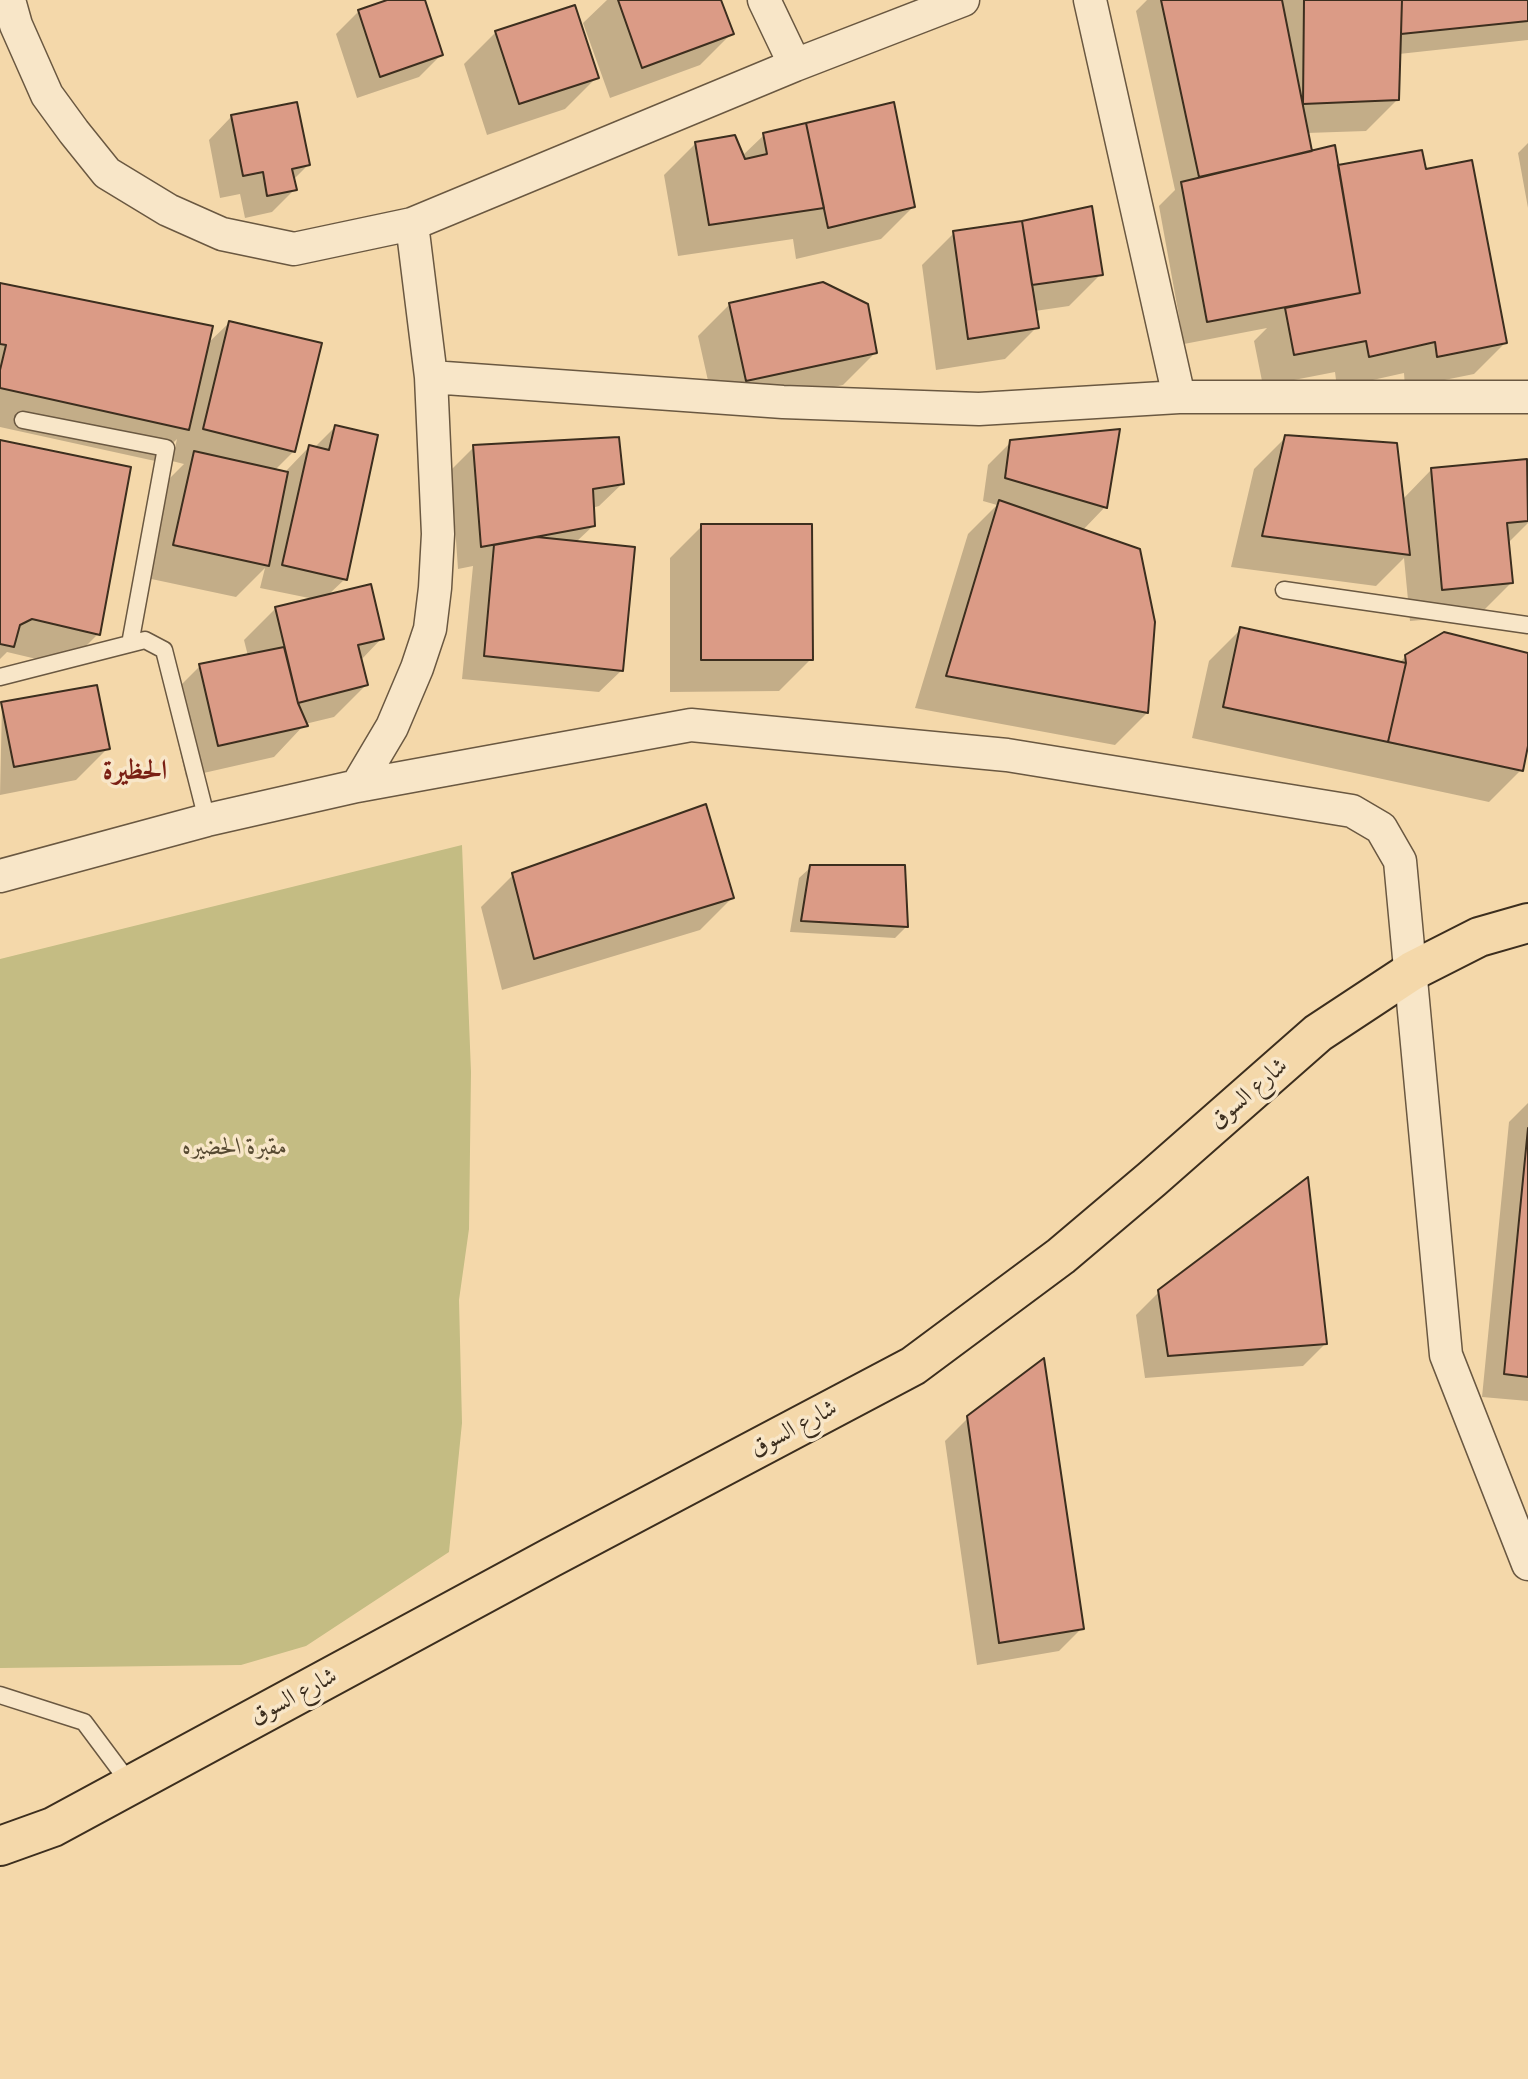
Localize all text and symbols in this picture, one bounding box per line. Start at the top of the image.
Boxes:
district label: الحظيرة [103,755,167,789]
street label: شارع السوق [1204,1052,1294,1136]
park label: مقبرة الحضيره [183,1134,287,1162]
street label: شارع السوق [745,1394,843,1464]
street label: شارع السوق [245,1662,343,1732]

